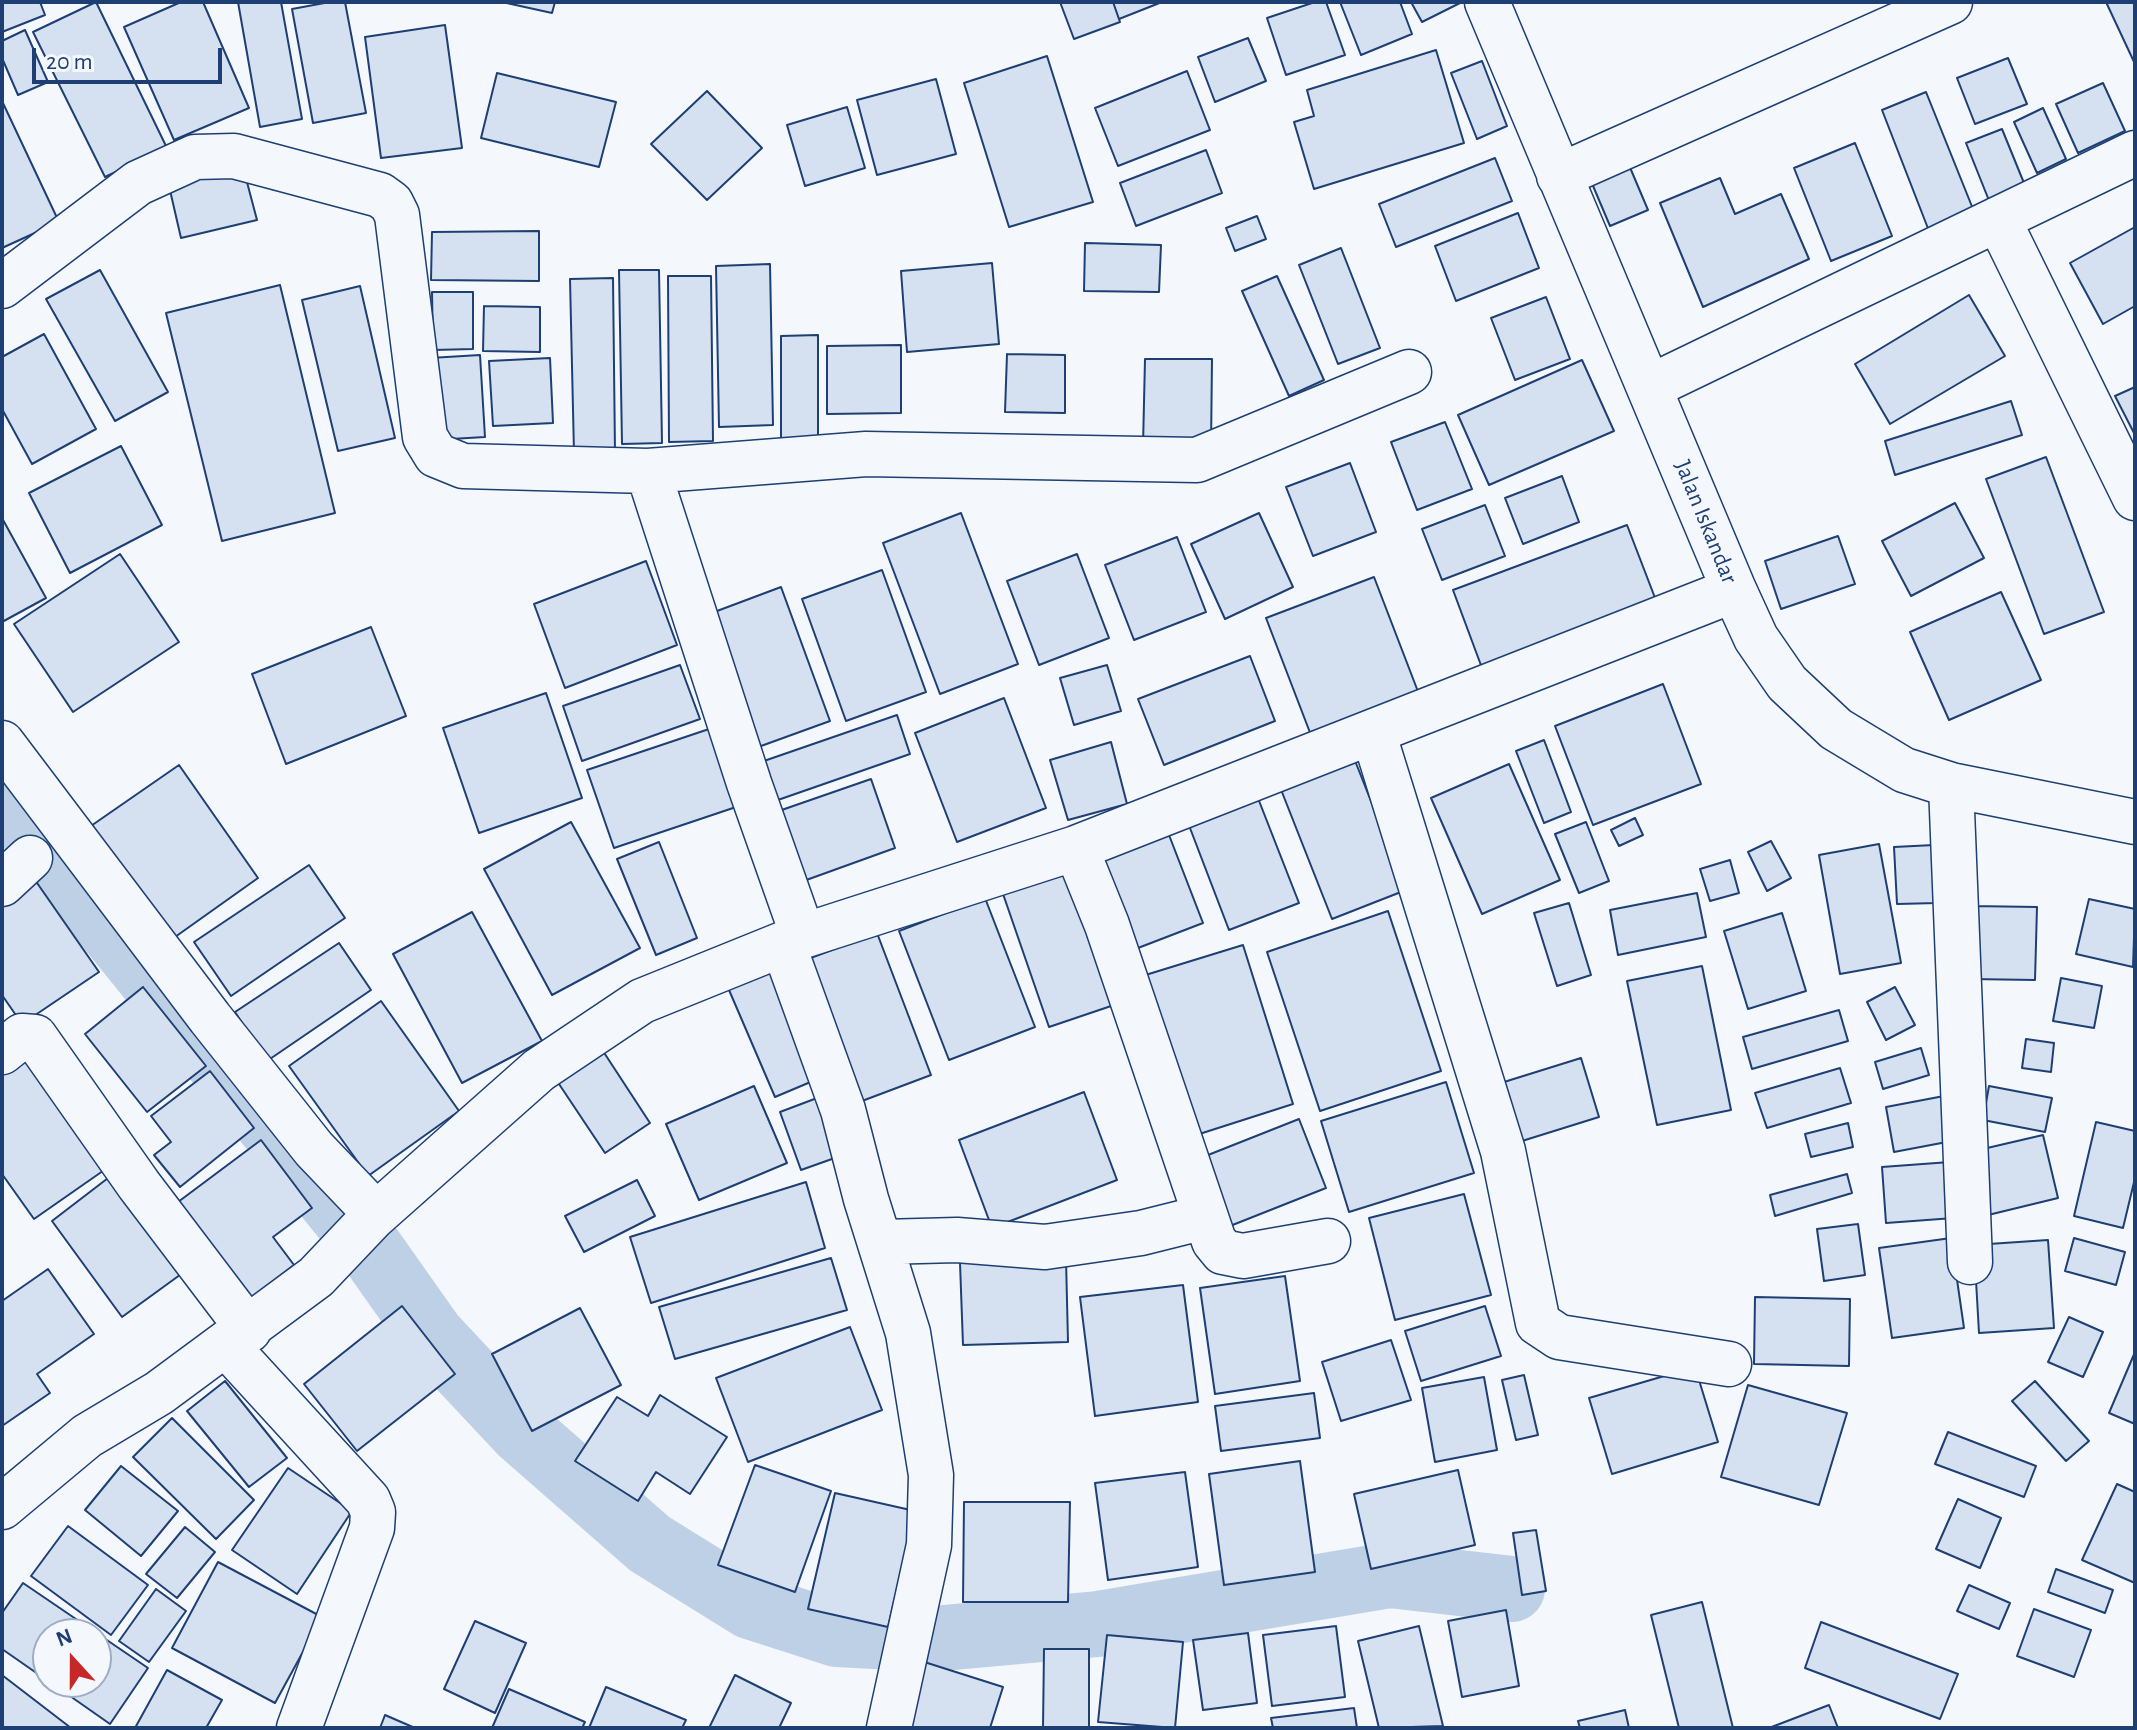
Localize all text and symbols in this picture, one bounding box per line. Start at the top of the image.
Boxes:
scale bar [36,32,226,82]
text: 20 m [46,50,93,74]
street label: Jalan Iskandar [1668,456,1744,588]
north arrow [32,1618,112,1698]
text: N [53,1624,75,1650]

